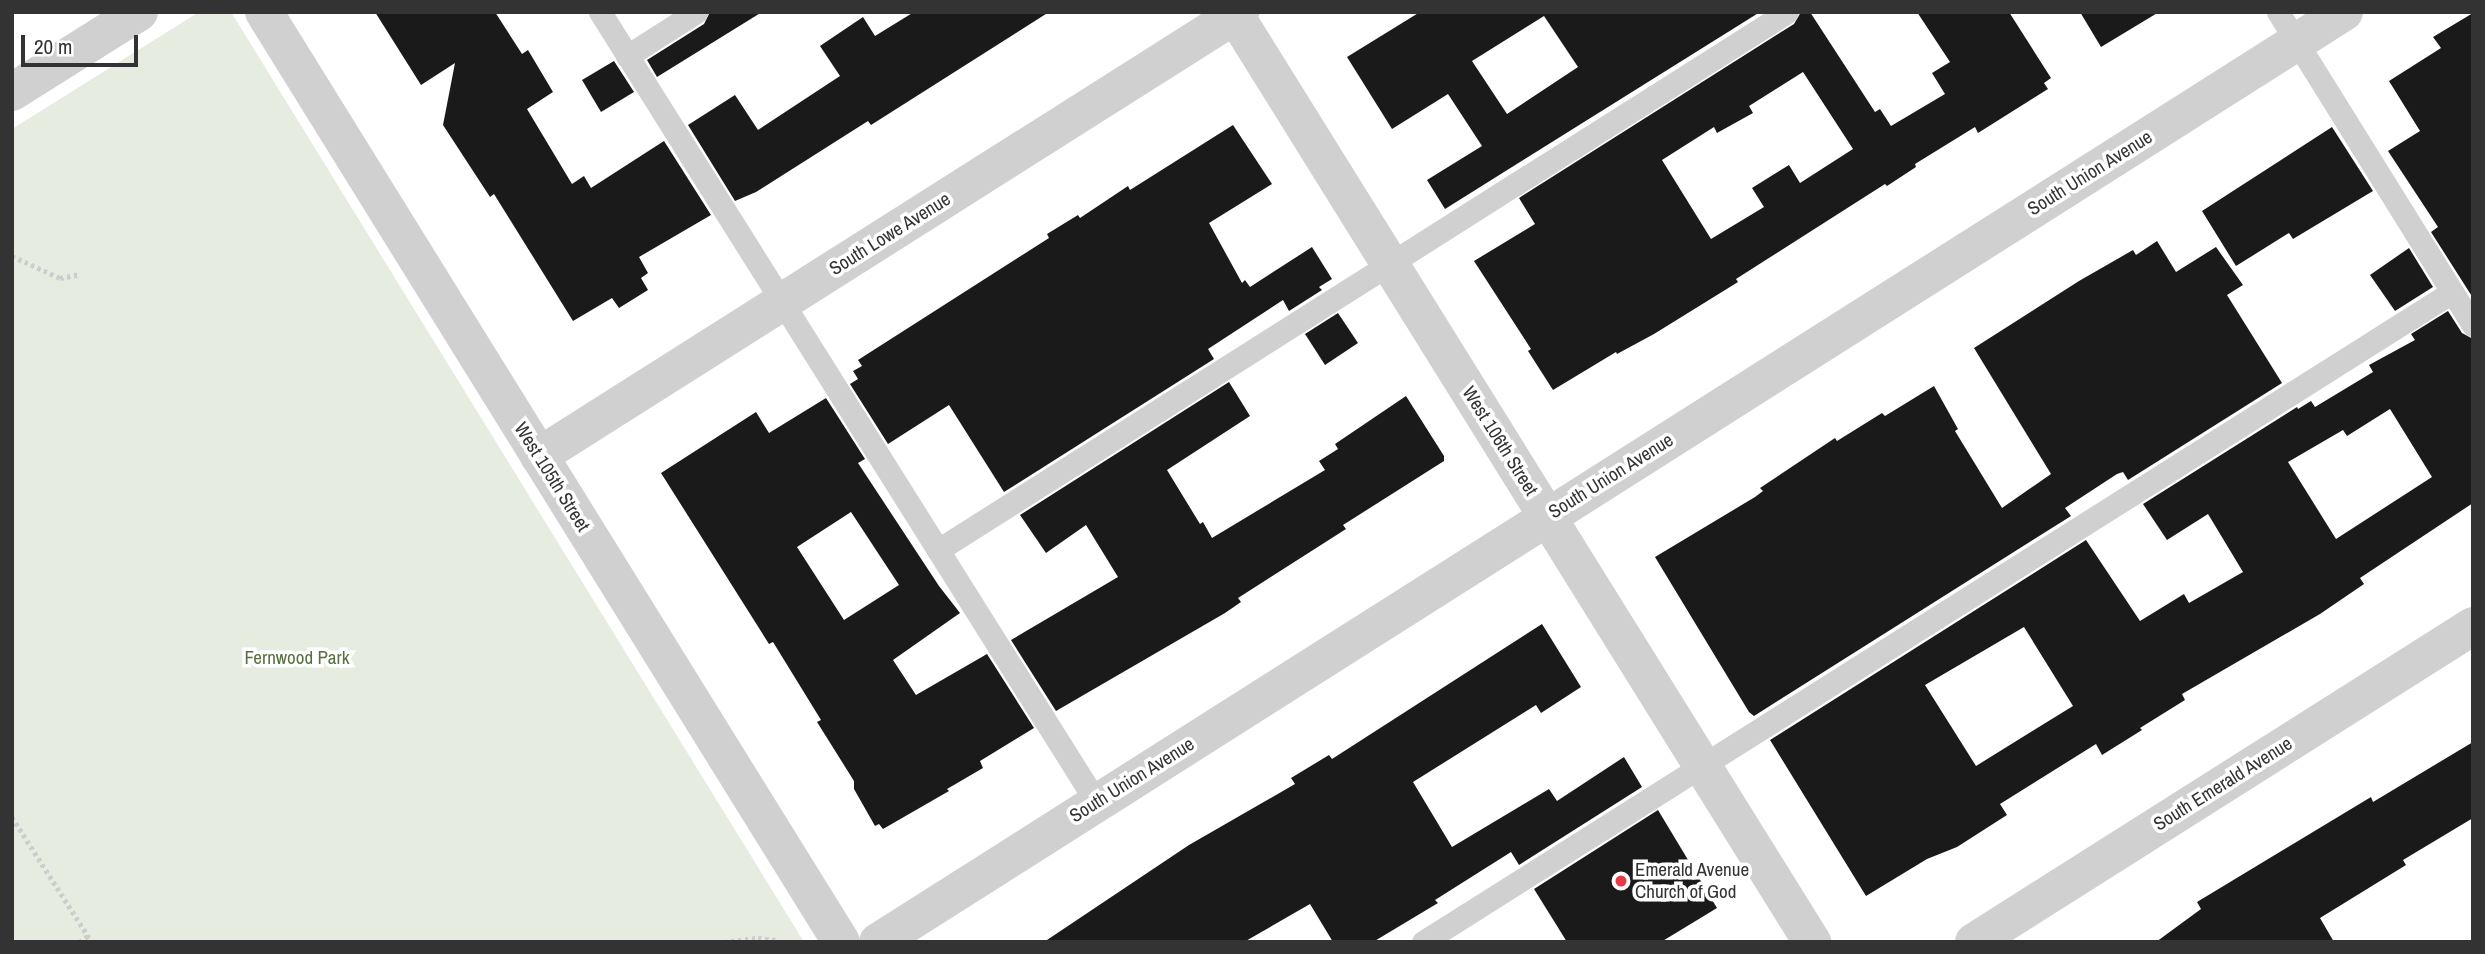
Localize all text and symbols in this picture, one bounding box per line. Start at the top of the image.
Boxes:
scale bar [24,21,142,65]
text: 20 m [34,32,72,61]
street label: South Union Avenue [2023,125,2157,221]
street label: South Lowe Avenue [825,187,955,281]
street label: West 106th Street [1457,382,1543,500]
street label: West 105th Street [509,418,595,536]
street label: South Union Avenue [1544,428,1678,524]
park label: Fernwood Park [245,647,349,669]
street label: South Union Avenue [1065,732,1199,828]
street label: South Emerald Avenue [2149,732,2297,836]
place label: Emerald Avenue Church of God [1635,859,1750,903]
marker: Emerald Avenue Church of God [1613,873,1629,889]

